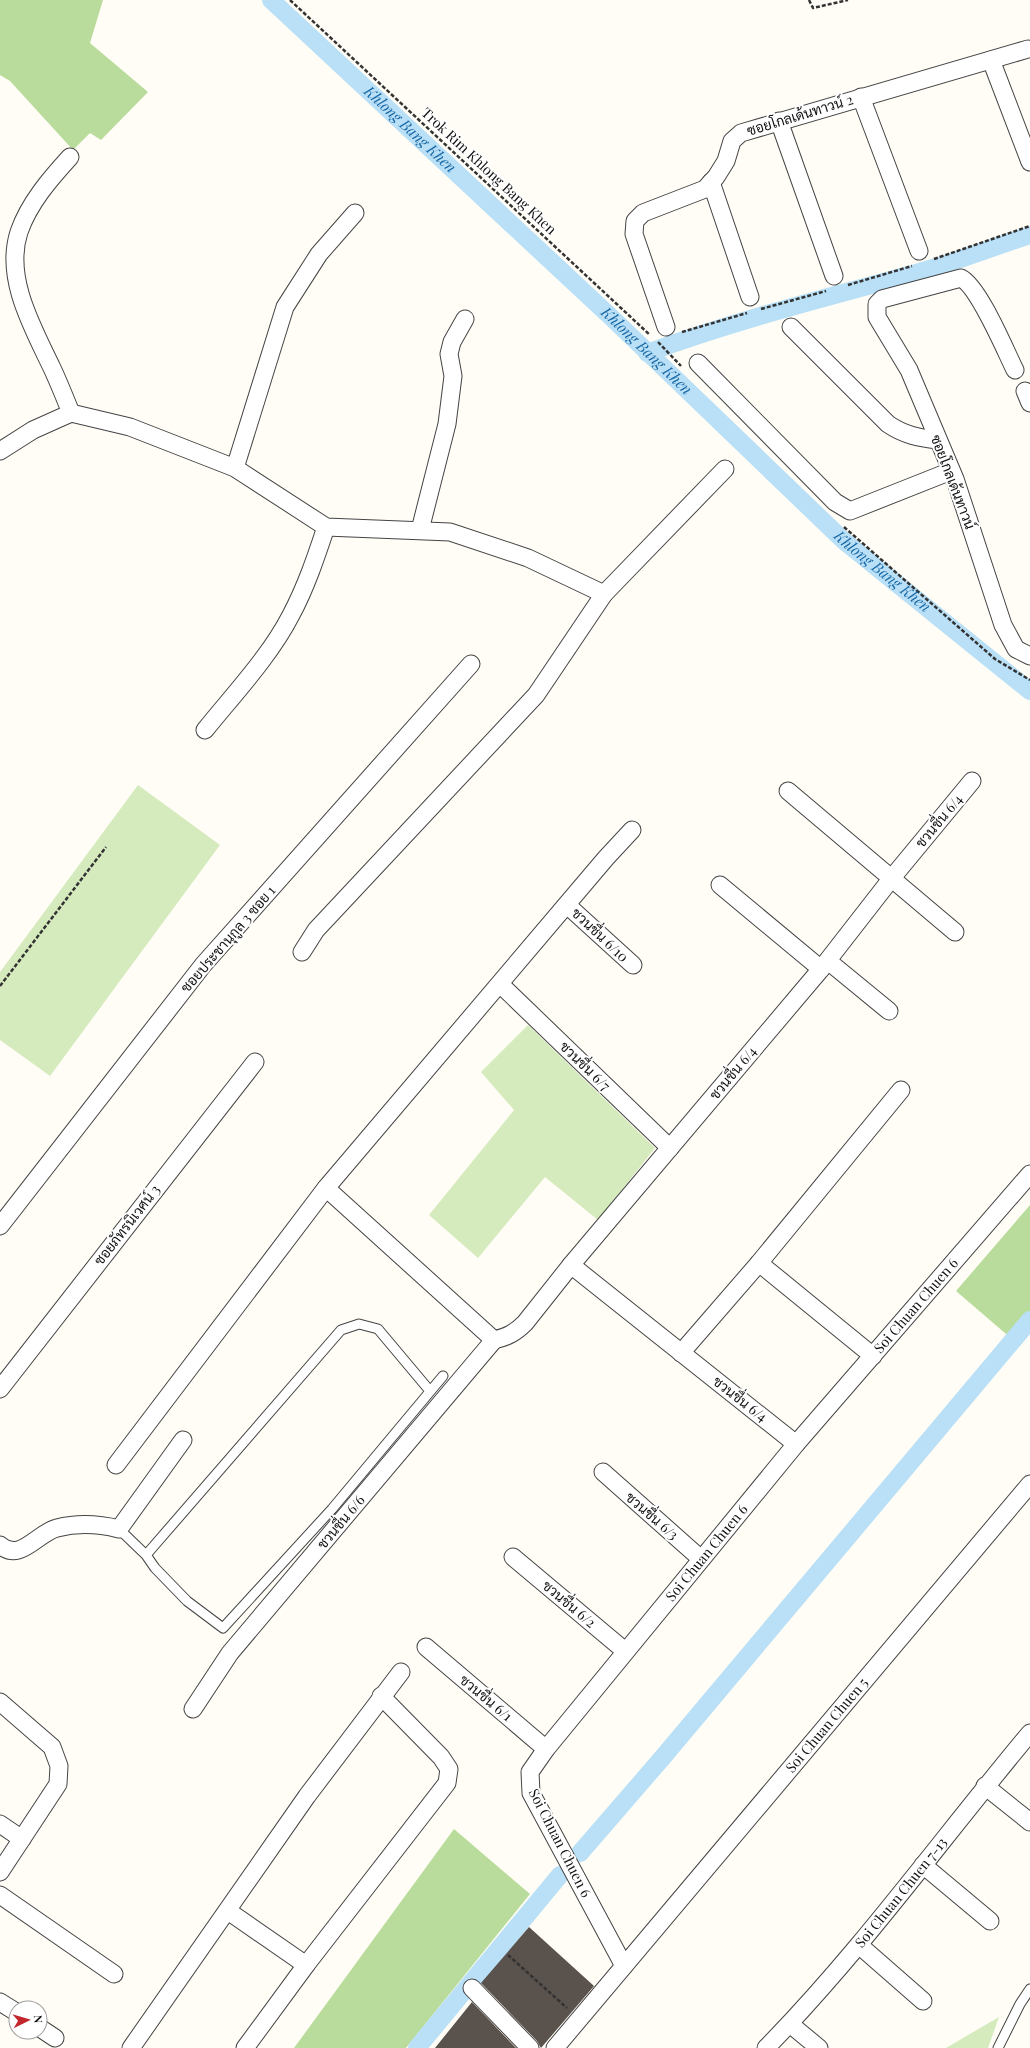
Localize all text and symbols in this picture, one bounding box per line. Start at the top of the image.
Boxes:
water label: Khlong Bang Khen [360,80,461,177]
street label: ซอยโกลเด้นทาวน์ 2 [744,89,856,140]
street label: Trok Rim Khlong Bang Khen [418,103,561,239]
water label: Khlong Bang Khen [597,301,697,399]
street label: ซอยโกลเด้นทาวน์ [927,432,980,532]
water label: Khlong Bang Khen [829,525,935,616]
street label: ชวนชื่น 6/4 [909,789,966,851]
street label: ซอยประชานุกูล 3 ซอย 1 [176,881,280,997]
street label: ชวนชื่น 6/10 [568,902,634,966]
street label: ชวนชื่น 6/7 [556,1035,616,1095]
street label: ชวนชื่น 6/4 [703,1041,760,1103]
street label: ซอยภัทรนิเวศน์ 3 [89,1181,164,1269]
street label: Soi Chuan Chuen 6 [869,1254,962,1357]
street label: ชวนชื่น 6/4 [709,1370,773,1426]
street label: ชวนชื่น 6/3 [622,1486,684,1544]
street label: ชวนชื่น 6/6 [311,1489,369,1553]
street label: Soi Chuan Chuen 6 [661,1500,752,1605]
street label: ชวนชื่น 6/2 [539,1574,602,1632]
street label: ชวนชื่น 6/1 [456,1669,518,1725]
street label: Soi Chuan Chuen 5 [781,1673,872,1776]
street label: Soi Chuan Chuen 6 [525,1785,596,1900]
street label: Soi Chuan Chuen 7-13 [850,1833,951,1951]
north arrow [8,2000,48,2040]
text: N [31,2014,46,2024]

